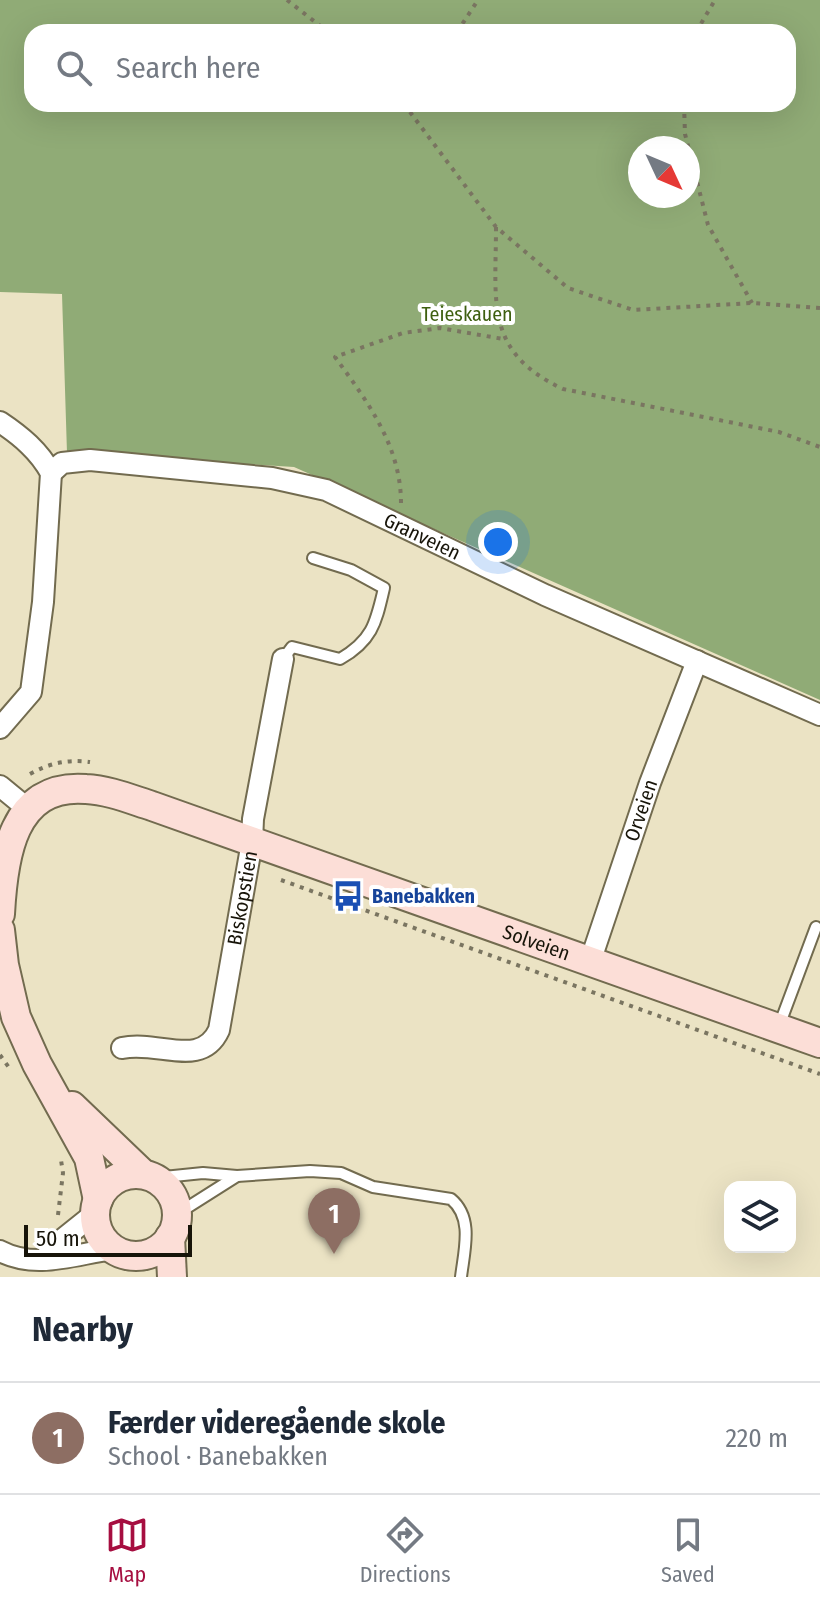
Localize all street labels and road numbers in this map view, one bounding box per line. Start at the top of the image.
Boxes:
street label: Granveien [380,508,465,565]
street label: Orveien [619,776,662,844]
street label: Biskopstien [222,849,262,947]
street label: Solveien [500,919,573,965]

